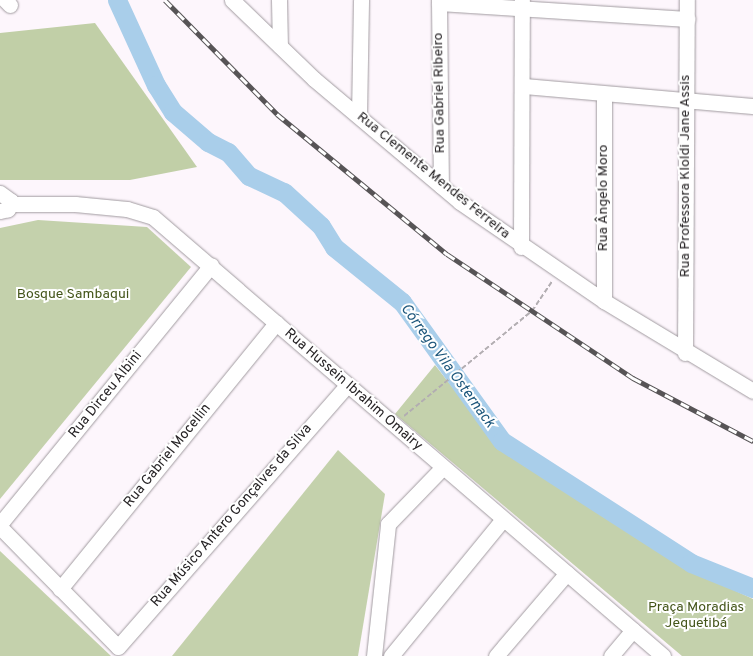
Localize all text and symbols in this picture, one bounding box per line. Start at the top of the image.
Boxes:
street label: Rua Gabriel Ribeiro [431,32,449,154]
street label: Rua Professora Kloldi Jane Assis [678,74,694,278]
street label: Rua Clemente Mendes Ferreira [353,109,513,243]
street label: Rua Ângelo Moro [596,144,612,252]
park label: Bosque Sambaqui [17,287,129,303]
water label: Córrego Vila Osternack [396,300,498,432]
street label: Rua Hussein Ibrahim Omairy [280,325,426,455]
street label: Rua Dirceu Albini [66,348,146,442]
street label: Rua Gabriel Mocellin [121,401,215,511]
street label: Rua Músico Antero Gonçalves da Silva [148,421,316,611]
park label: Praça Moradias Jequetibá [648,600,744,632]

